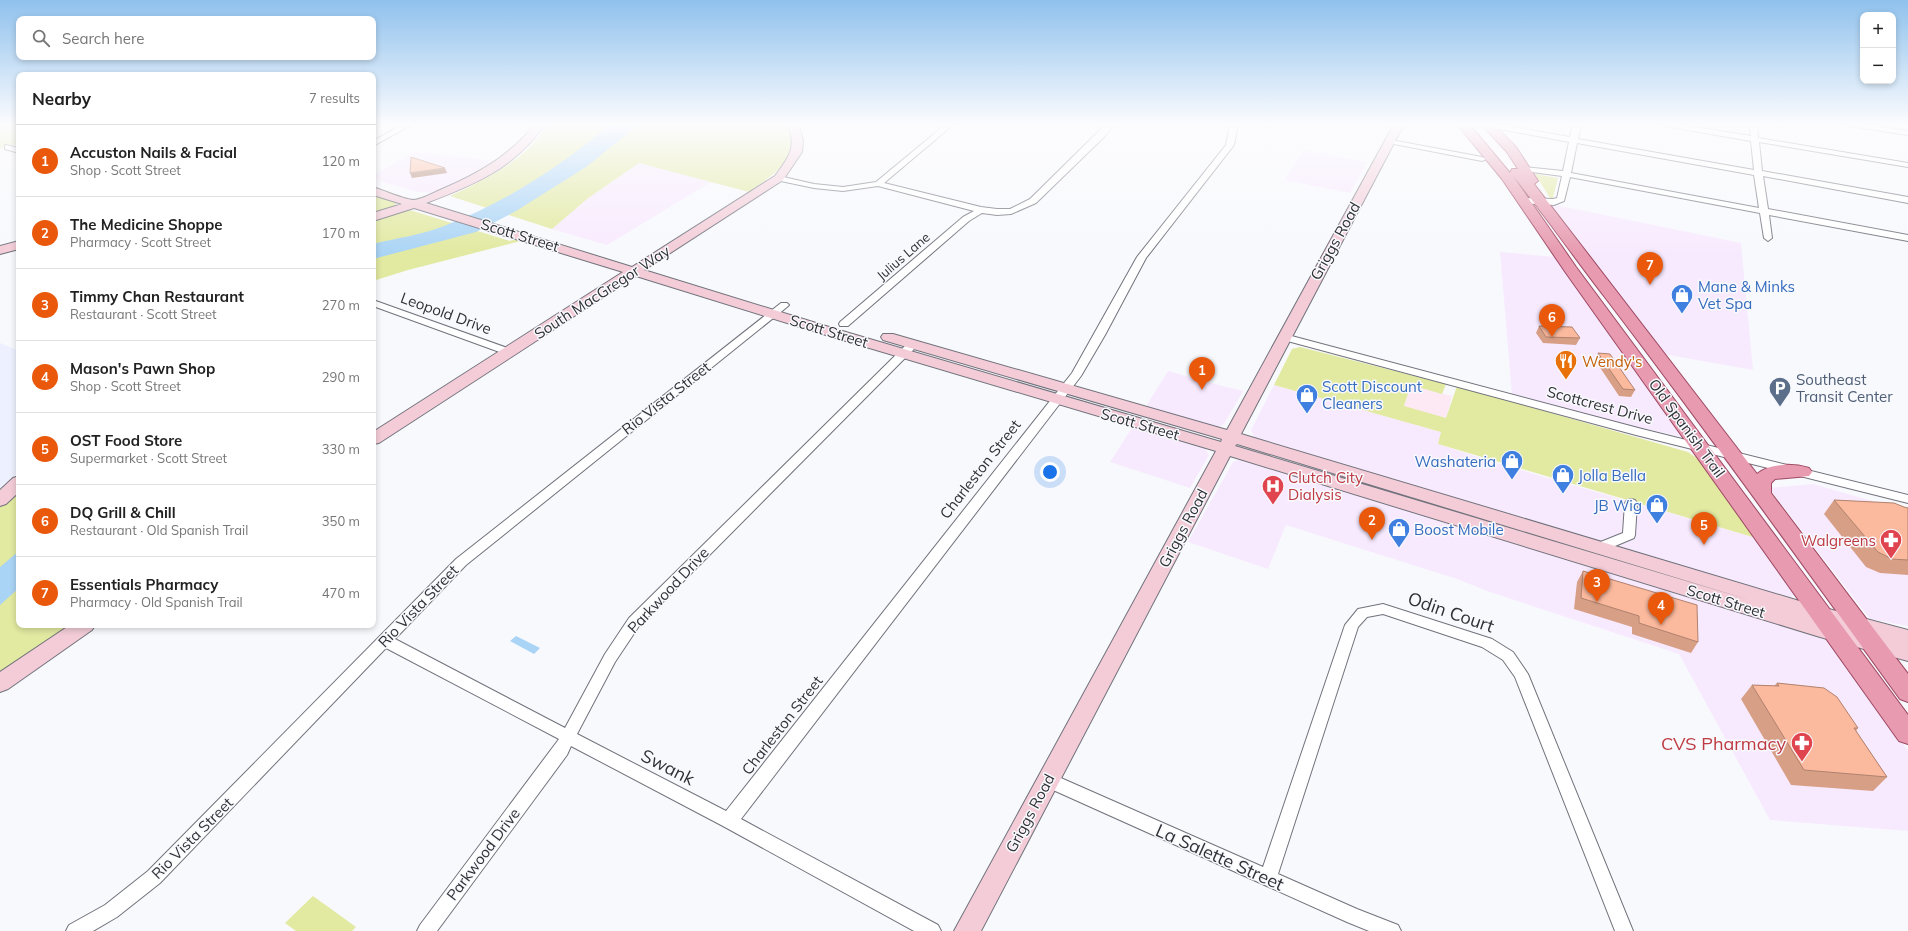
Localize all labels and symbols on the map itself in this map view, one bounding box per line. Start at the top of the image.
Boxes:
street label: Griggs Road [1306,199,1364,283]
street label: Scott Street [479,214,561,256]
street label: Julius Lane [873,229,933,283]
street label: South MacGregor Way [531,241,673,343]
pin: 7 [1637,252,1663,285]
place label: Mane & Minks Vet Spa [1698,277,1795,313]
shop icon: Mane & Minks Vet Spa [1669,282,1695,315]
street label: Leopold Drive [398,288,494,338]
pin: 6 [1539,304,1565,337]
street label: Scott Street [788,310,870,352]
restaurant icon: Wendy's [1553,348,1579,381]
place label: Wendy's [1582,352,1642,371]
street label: Rio Vista Street [618,357,714,439]
pin: 1 [1189,357,1215,390]
place label: Southeast Transit Center [1796,370,1893,406]
street label: Old Spanish Trail [1645,375,1729,481]
parking icon: Southeast Transit Center [1767,375,1793,408]
place label: Scott Discount Cleaners [1322,377,1422,413]
shop icon: Scott Discount Cleaners [1294,382,1320,415]
street label: Scottcrest Drive [1545,382,1655,428]
street label: Scott Street [1099,404,1181,444]
street label: Charleston Street [935,416,1025,522]
shop icon: Washateria [1499,448,1525,481]
place label: Washateria [1415,452,1496,471]
your location [1040,462,1060,482]
shop icon: Jolla Bella [1550,462,1576,495]
place label: Jolla Bella [1578,466,1646,485]
place label: Clutch City Dialysis [1288,468,1363,504]
hospital icon: Clutch City Dialysis [1260,473,1286,506]
street label: Griggs Road [1154,485,1212,571]
shop icon: JB Wig [1644,492,1670,525]
place label: JB Wig [1594,496,1642,515]
pin: 2 [1359,507,1385,540]
pin: 5 [1691,512,1717,545]
shop icon: Boost Mobile [1386,516,1412,549]
place label: Boost Mobile [1414,520,1504,539]
pharmacy icon: Walgreens [1878,527,1904,560]
place label: Walgreens [1801,531,1876,550]
street label: Parkwood Drive [623,543,713,637]
street label: Rio Vista Street [374,561,462,651]
pin: 3 [1584,569,1610,602]
street label: Scott Street [1685,580,1767,622]
street label: Odin Court [1405,586,1497,638]
pin: 4 [1648,592,1674,625]
street label: Charleston Street [737,672,827,778]
pharmacy icon: CVS Pharmacy [1789,730,1815,763]
place label: CVS Pharmacy [1661,732,1786,755]
street label: Swank [637,744,699,791]
street label: Griggs Road [1001,770,1059,856]
street label: Rio Vista Street [147,793,237,883]
street label: Parkwood Drive [442,804,524,904]
street label: La Salette Street [1152,818,1288,896]

